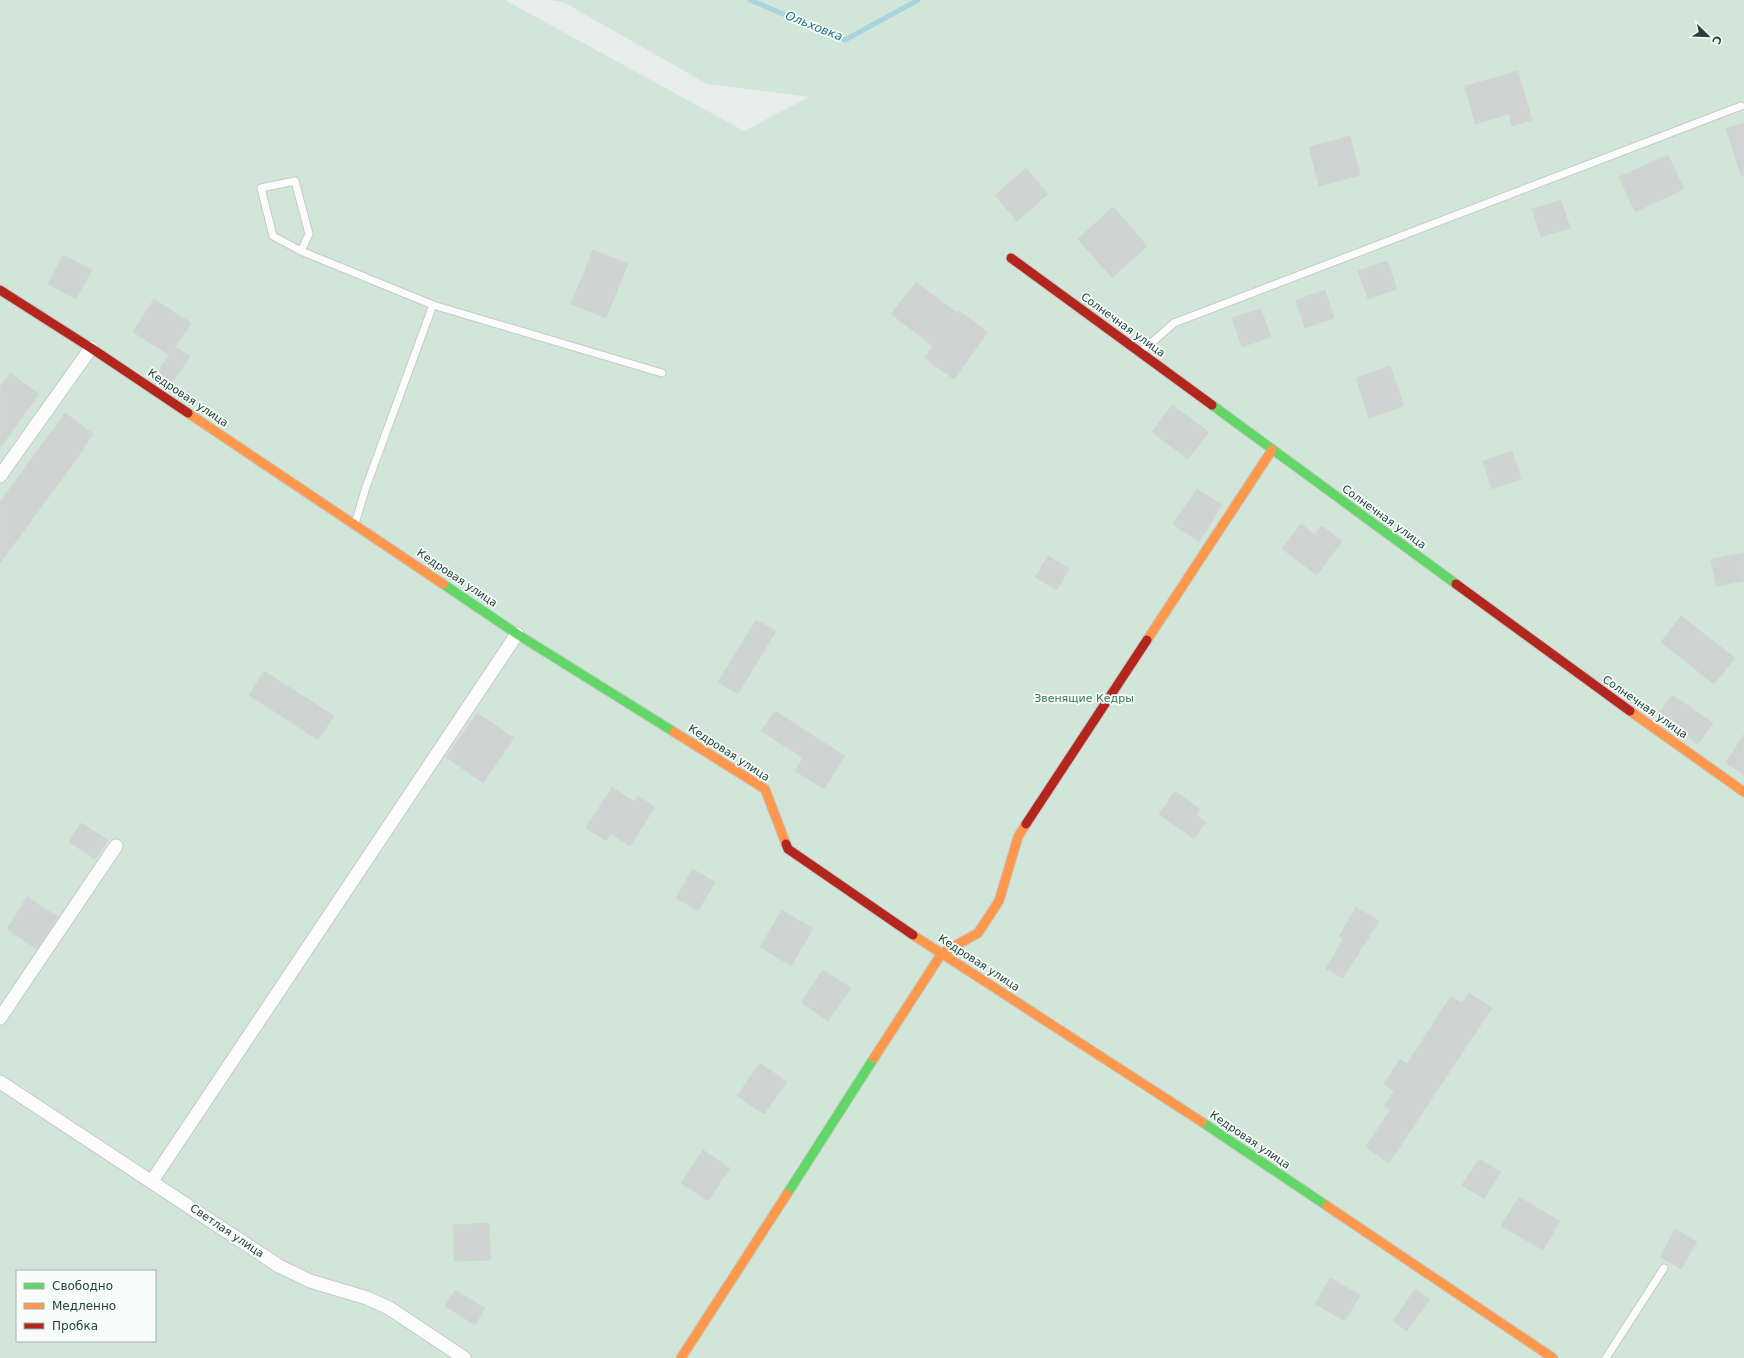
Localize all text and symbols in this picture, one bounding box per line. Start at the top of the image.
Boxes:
water label: Ольховка [783,8,845,44]
north arrow [1688,16,1728,56]
text: С [1709,33,1724,46]
street label: Солнечная улица [1078,290,1168,360]
street label: Кедровая улица [145,366,231,430]
street label: Солнечная улица [1339,482,1429,552]
street label: Кедровая улица [414,546,500,610]
street label: Солнечная улица [1600,673,1690,741]
park label: Звенящие Кедры [1034,692,1134,705]
street label: Кедровая улица [686,722,772,784]
street label: Кедровая улица [936,932,1022,994]
street label: Кедровая улица [1207,1108,1293,1172]
street label: Светлая улица [188,1202,266,1260]
legend [16,1270,156,1342]
text: Свободно [52,1279,113,1293]
text: Медленно [52,1299,116,1313]
text: Пробка [52,1319,98,1333]

